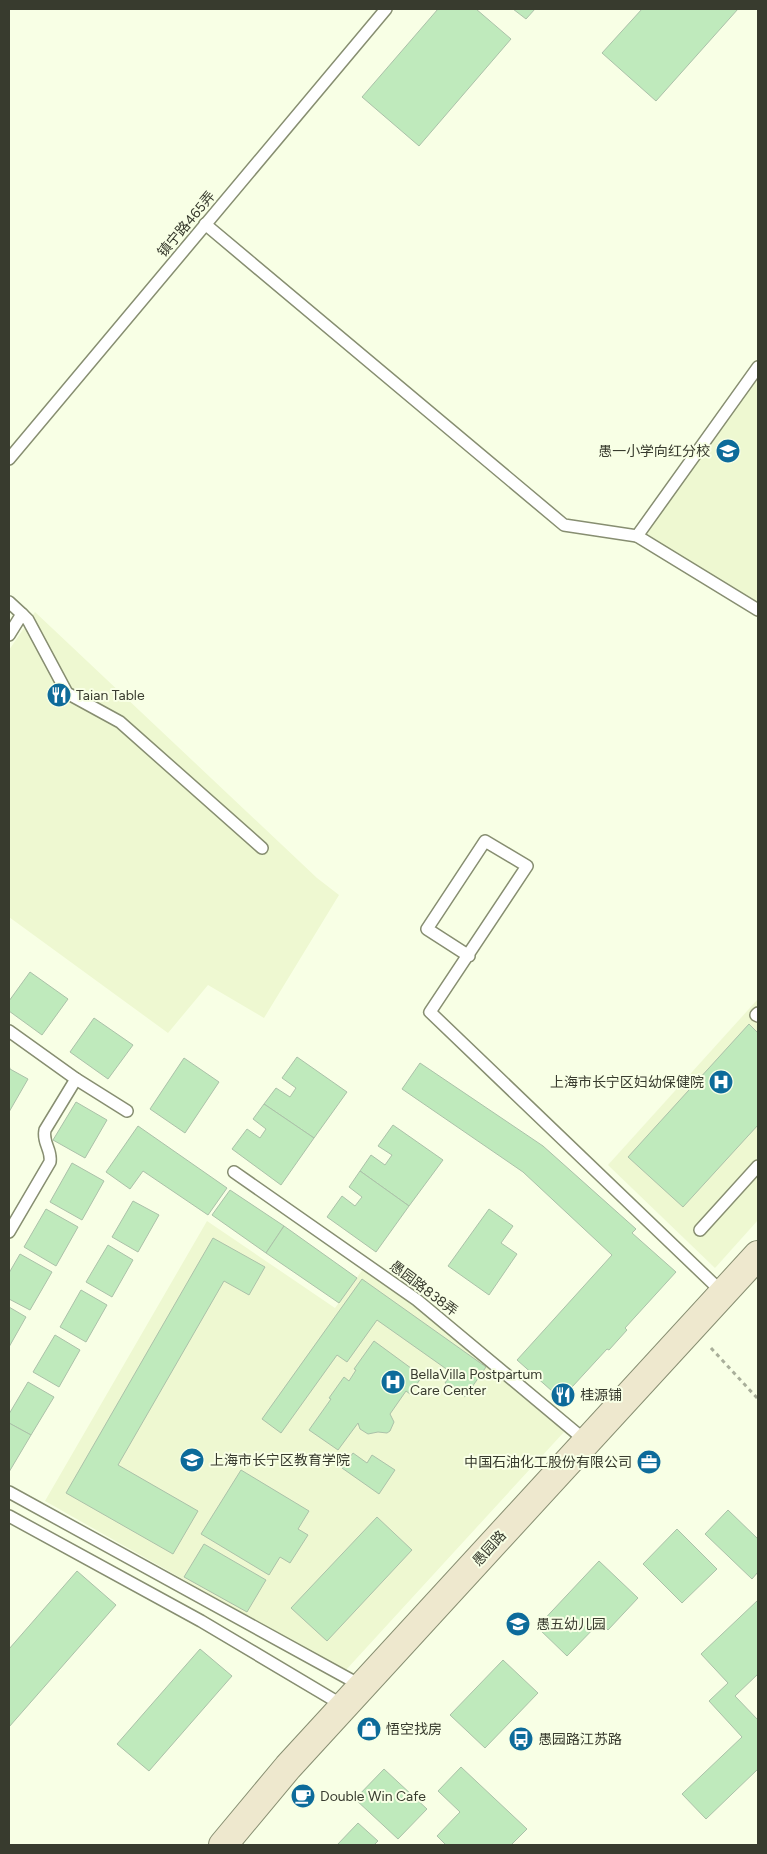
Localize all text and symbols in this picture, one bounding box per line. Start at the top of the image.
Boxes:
street label: 镇宁路465弄 [154,188,219,261]
school or university icon: 愚一小学向红分校 [715,438,741,464]
place label: 愚一小学向红分校 [598,443,710,460]
restaurant icon: Taian Table [46,682,72,708]
place label: Taian Table [76,687,145,704]
hospital icon: 上海市长宁区妇幼保健院 [708,1069,734,1095]
place label: 上海市长宁区妇幼保健院 [550,1074,704,1091]
street label: 愚园路838弄 [386,1257,461,1320]
place label: BellaVilla Postpartum Care Center [410,1366,542,1399]
hospital icon: BellaVilla Postpartum Care Center [380,1369,406,1395]
restaurant icon: 桂源铺 [550,1382,576,1408]
place label: 桂源铺 [580,1387,622,1404]
school or university icon: 上海市长宁区教育学院 [179,1447,205,1473]
office icon: 中国石油化工股份有限公司 [636,1449,662,1475]
place label: 上海市长宁区教育学院 [210,1452,350,1469]
place label: 中国石油化工股份有限公司 [464,1454,632,1471]
street label: 愚园路 [469,1527,510,1570]
school or university icon: 愚五幼儿园 [505,1611,531,1637]
place label: 愚五幼儿园 [536,1616,606,1633]
shop icon: 悟空找房 [356,1716,382,1742]
place label: 悟空找房 [386,1721,442,1738]
bus stop icon: 愚园路江苏路 [508,1726,534,1752]
place label: 愚园路江苏路 [538,1731,622,1748]
cafe icon: Double Win Cafe [290,1783,316,1809]
place label: Double Win Cafe [320,1788,426,1805]

